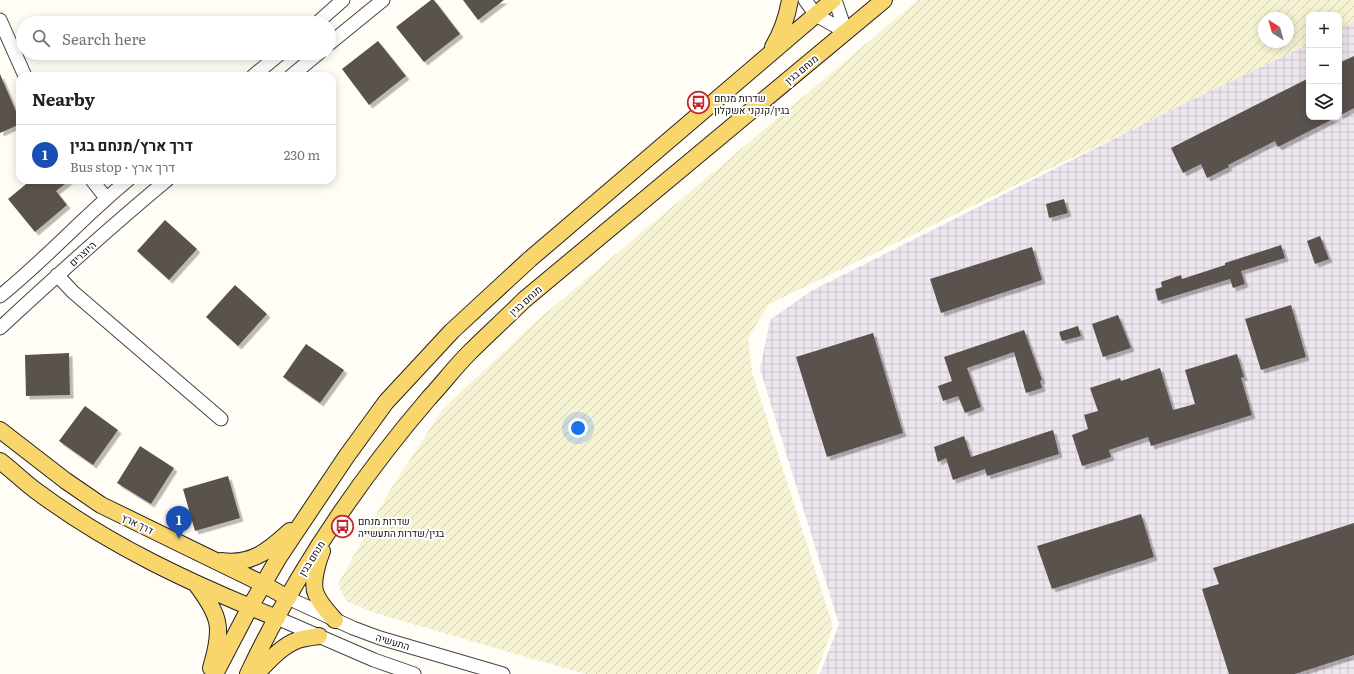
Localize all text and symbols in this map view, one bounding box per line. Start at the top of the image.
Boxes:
north arrow [1258,12,1294,48]
map controls [1306,12,1342,120]
button: + [1306,12,1342,48]
search box [16,16,336,60]
icon: search [30,27,52,49]
text: Search here [62,27,146,50]
button: − [1306,48,1342,84]
street label: מנחם בגין [781,51,821,87]
button: layers [1306,84,1342,120]
text: Nearby [32,86,95,111]
bus stop icon: שדרות מנחם בגין/קנקני אשקלון [686,90,712,116]
place label: שדרות מנחם בגין/קנקני אשקלון [714,90,790,117]
text: דרך ארץ/מנחם בגין [70,133,193,156]
text: 1 [42,145,48,164]
text: 230 m [284,145,320,164]
text: Bus stop · דרך ארץ [70,157,175,176]
street label: היוצרים [65,237,99,269]
street label: מנחם בגין [505,281,545,319]
your location [568,418,588,438]
pin: 1 [166,506,192,539]
street label: דרך ארץ [120,509,156,537]
bus stop icon: שדרות מנחם בגין/שדרות התעשייה [330,513,356,539]
place label: שדרות מנחם בגין/שדרות התעשייה [358,513,445,540]
street label: מנחם בגין [294,537,328,579]
street label: התעשיה [374,629,412,653]

